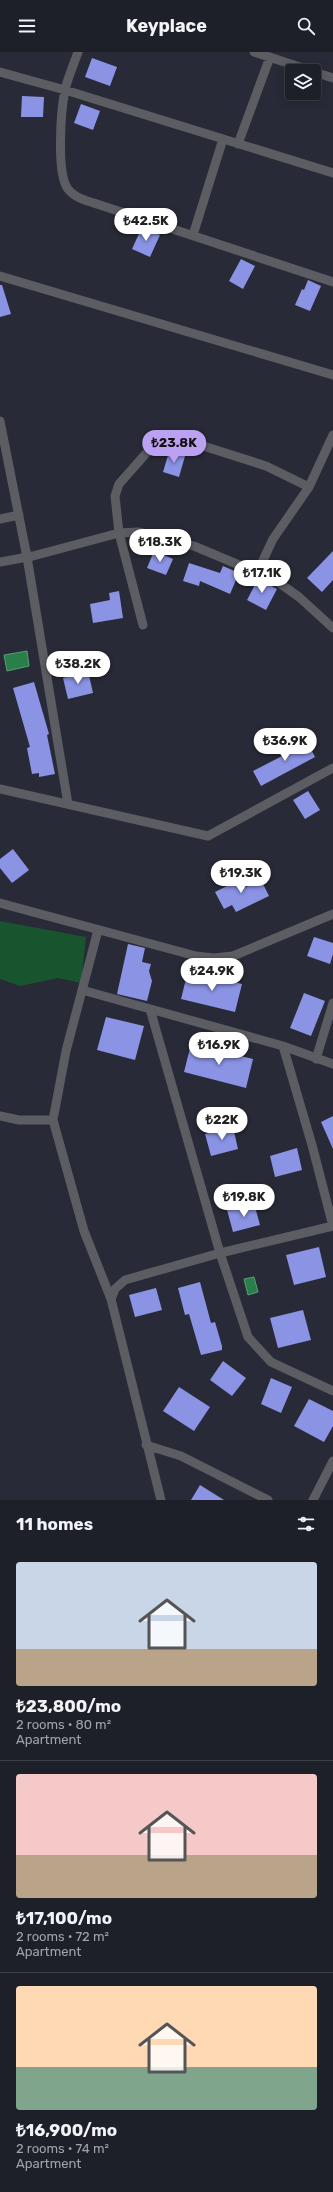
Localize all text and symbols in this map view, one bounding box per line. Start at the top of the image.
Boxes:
icon: menu [16,15,38,37]
text: Keyplace [126,15,207,37]
icon: search [295,15,317,37]
map controls [285,64,321,100]
button: layers [285,64,321,100]
pin: ₺42.5K [113,208,179,242]
text: ₺42.5K [123,213,169,228]
pin: ₺23.8K [141,430,207,464]
text: ₺23.8K [151,435,197,450]
pin: ₺18.3K [127,529,193,563]
text: ₺18.3K [138,534,182,549]
pin: ₺17.1K [229,560,295,594]
text: ₺17.1K [243,565,281,580]
pin: ₺38.2K [45,651,111,685]
text: ₺38.2K [55,656,101,671]
pin: ₺36.9K [252,728,318,762]
text: ₺36.9K [263,733,307,748]
pin: ₺19.3K [208,860,274,894]
text: ₺19.3K [220,865,262,880]
pin: ₺24.9K [179,958,245,992]
text: ₺24.9K [190,963,234,978]
pin: ₺16.9K [186,1032,252,1066]
text: ₺16.9K [198,1037,240,1052]
pin: ₺22K [198,1107,246,1141]
text: ₺22K [206,1112,238,1127]
pin: ₺19.8K [211,1184,277,1218]
text: ₺19.8K [223,1189,265,1204]
icon: filters [295,1513,317,1535]
text: 11 homes [16,1514,93,1534]
icon: home [131,1588,203,1660]
text: ₺23,800/mo [16,1696,121,1716]
text: 2 rooms · 80 m² [16,1717,111,1732]
text: Apartment [16,1732,81,1747]
icon: home [131,1800,203,1872]
text: ₺17,100/mo [16,1908,112,1928]
text: 2 rooms · 72 m² [16,1929,109,1944]
text: Apartment [16,1944,81,1959]
icon: home [131,2012,203,2084]
text: ₺16,900/mo [16,2120,117,2140]
text: 2 rooms · 74 m² [16,2141,109,2156]
text: Apartment [16,2156,81,2171]

